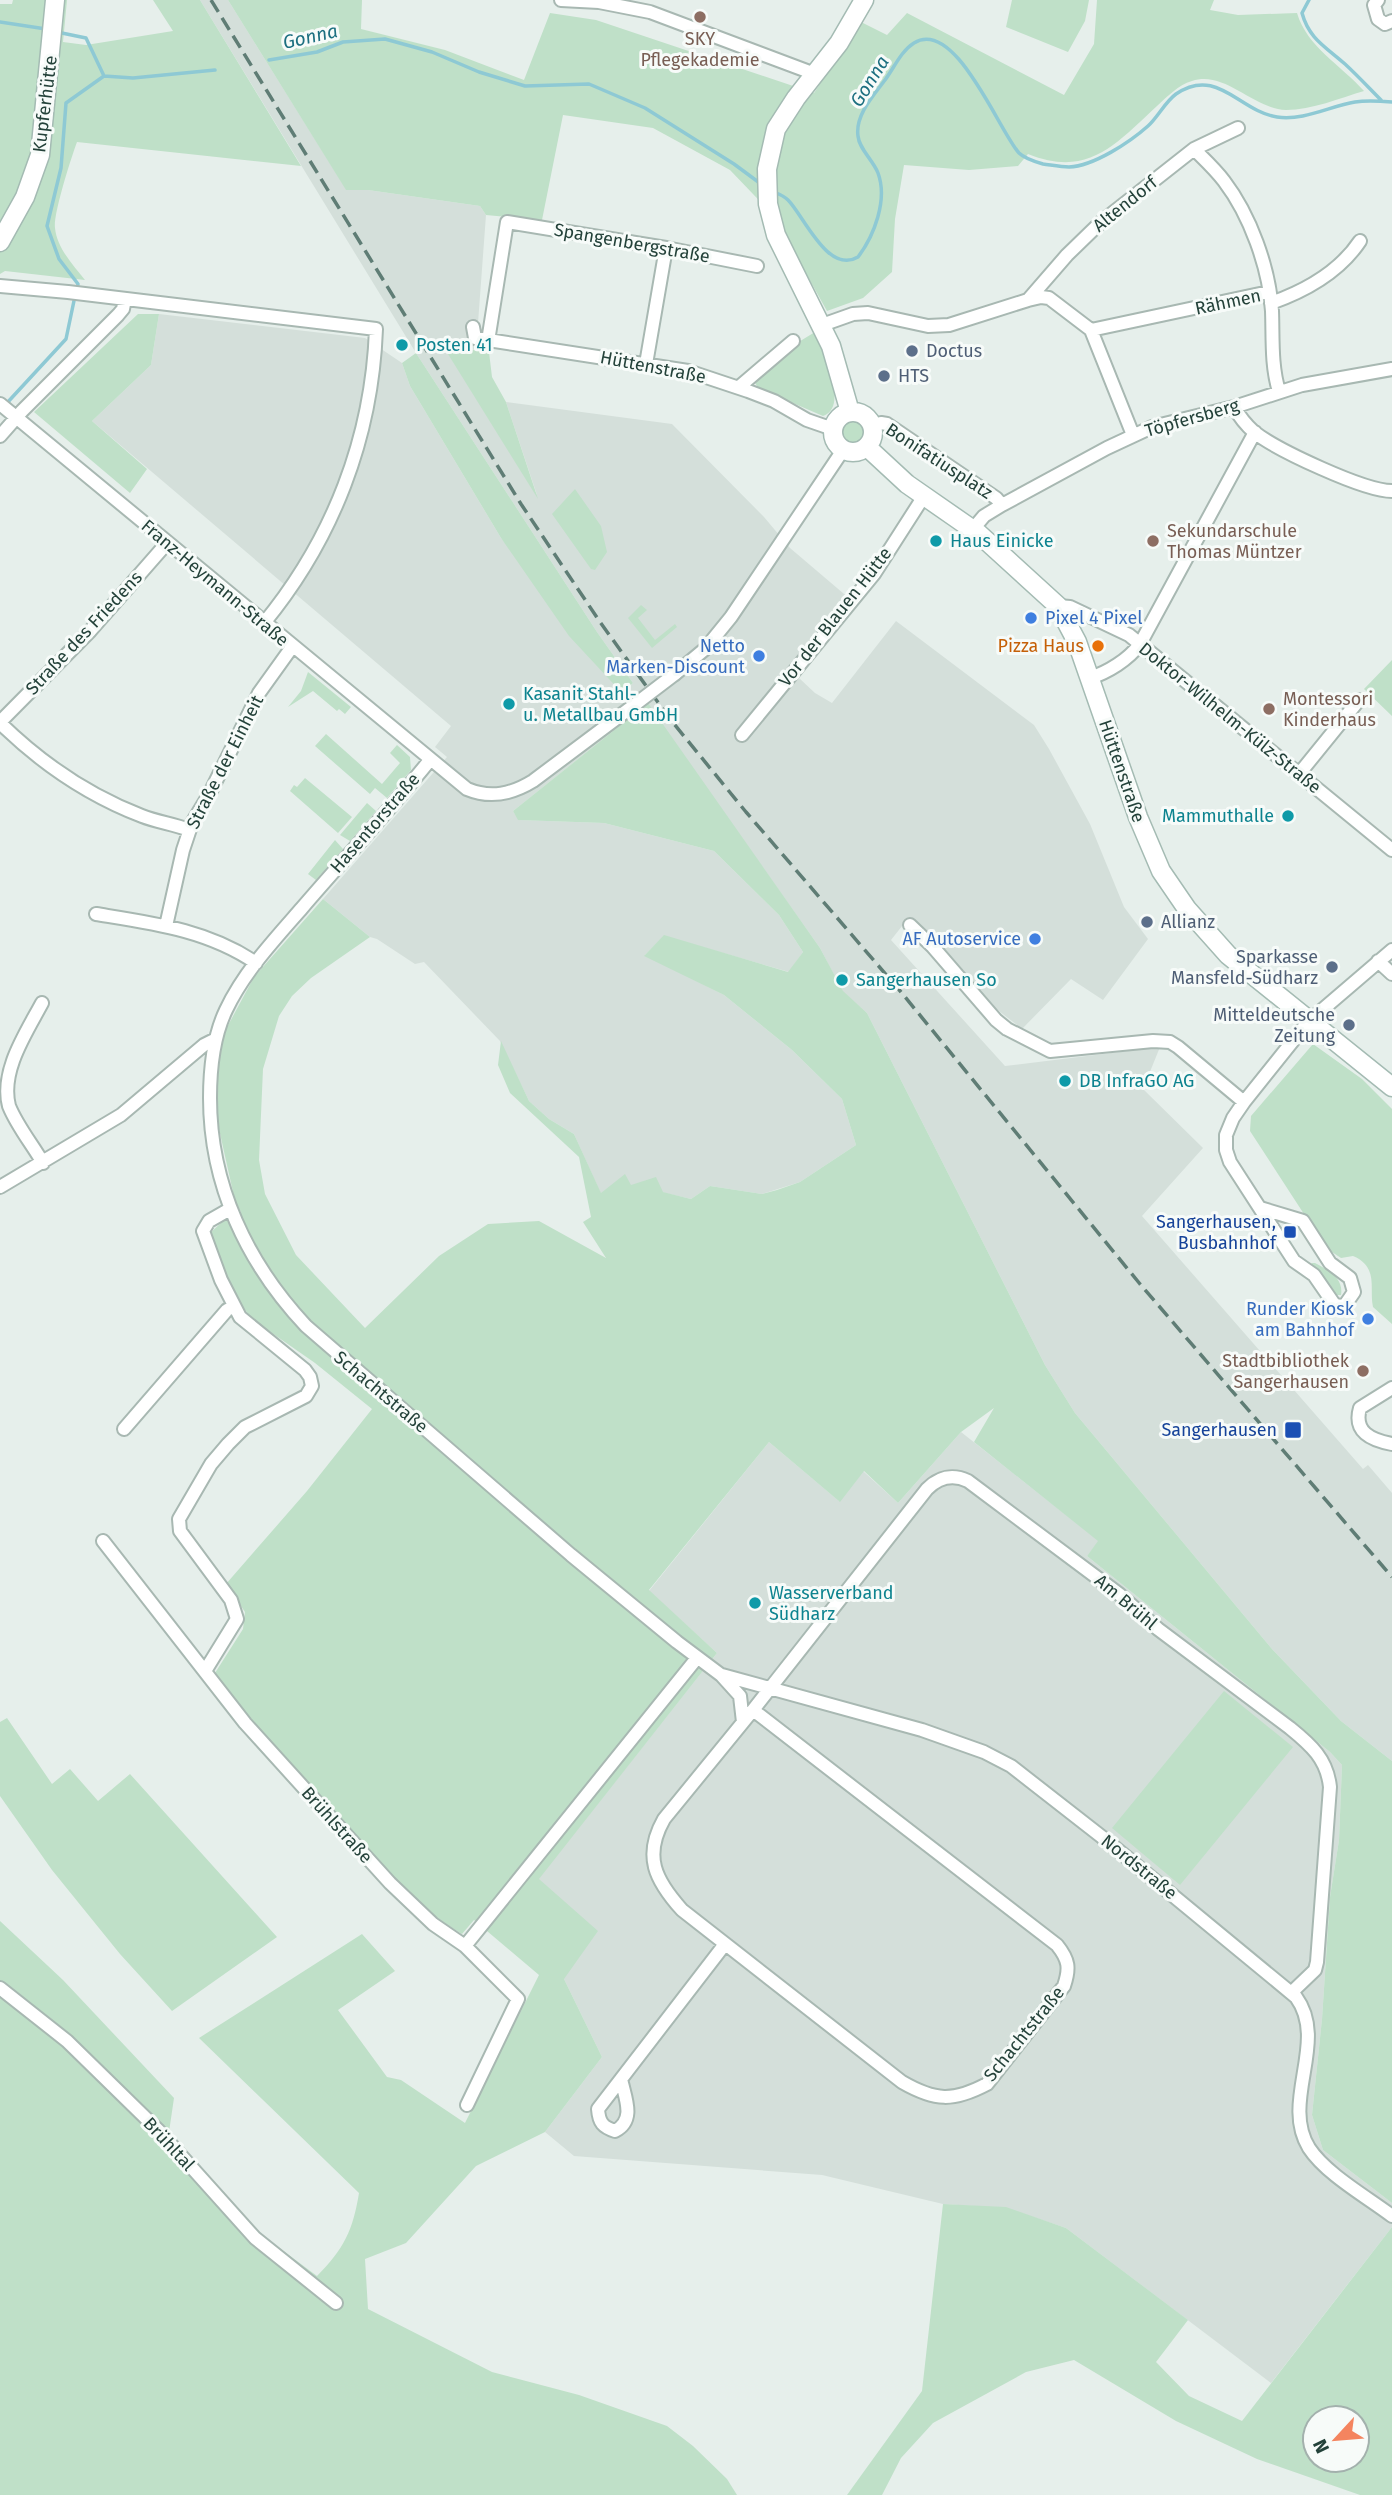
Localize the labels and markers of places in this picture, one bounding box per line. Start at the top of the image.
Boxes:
marker: SKY Pflegekademie [692,9,708,25]
place label: SKY Pflegekademie [640,28,760,71]
place label: Posten 41 [416,334,493,356]
marker: Posten 41 [394,337,410,353]
place label: Doctus [926,340,982,362]
marker: Doctus [904,343,920,359]
place label: HTS [898,365,929,387]
marker: HTS [876,368,892,384]
place label: Sekundarschule Thomas Müntzer [1167,520,1302,563]
place label: Haus Einicke [950,530,1053,552]
marker: Haus Einicke [928,533,944,549]
marker: Sekundarschule Thomas Müntzer [1145,533,1161,549]
place label: Pixel 4 Pixel [1045,607,1143,629]
marker: Pixel 4 Pixel [1023,610,1039,626]
place label: Netto Marken-Discount [606,635,745,678]
place label: Pizza Haus [998,635,1084,657]
marker: Pizza Haus [1090,638,1106,654]
marker: Netto Marken-Discount [751,648,767,664]
place label: Kasanit Stahl- u. Metallbau GmbH [523,683,678,726]
place label: Montessori Kinderhaus [1283,688,1376,731]
marker: Kasanit Stahl- u. Metallbau GmbH [501,696,517,712]
marker: Montessori Kinderhaus [1261,701,1277,717]
place label: Mammuthalle [1162,805,1274,827]
marker: Mammuthalle [1280,808,1296,824]
place label: Allianz [1161,911,1215,933]
marker: Allianz [1139,914,1155,930]
place label: AF Autoservice [902,928,1021,950]
marker: AF Autoservice [1027,931,1043,947]
place label: Sparkasse Mansfeld-Südharz [1171,946,1318,989]
marker: Sparkasse Mansfeld-Südharz [1324,959,1340,975]
place label: Sangerhausen So [856,969,997,991]
marker: Sangerhausen So [834,972,850,988]
place label: Mitteldeutsche Zeitung [1213,1004,1336,1047]
marker: Mitteldeutsche Zeitung [1341,1017,1357,1033]
place label: DB InfraGO AG [1079,1070,1194,1092]
marker: DB InfraGO AG [1057,1073,1073,1089]
place label: Sangerhausen, Busbahnhof [1156,1211,1278,1254]
marker: Sangerhausen, Busbahnhof [1282,1224,1298,1240]
place label: Runder Kiosk am Bahnhof [1246,1298,1356,1341]
marker: Runder Kiosk am Bahnhof [1360,1311,1376,1327]
place label: Stadtbibliothek Sangerhausen [1222,1350,1350,1393]
marker: Stadtbibliothek Sangerhausen [1355,1363,1371,1379]
place label: Sangerhausen [1161,1419,1277,1441]
marker: Sangerhausen [1283,1420,1303,1440]
place label: Wasserverband Südharz [769,1582,894,1625]
marker: Wasserverband Südharz [747,1595,763,1611]

